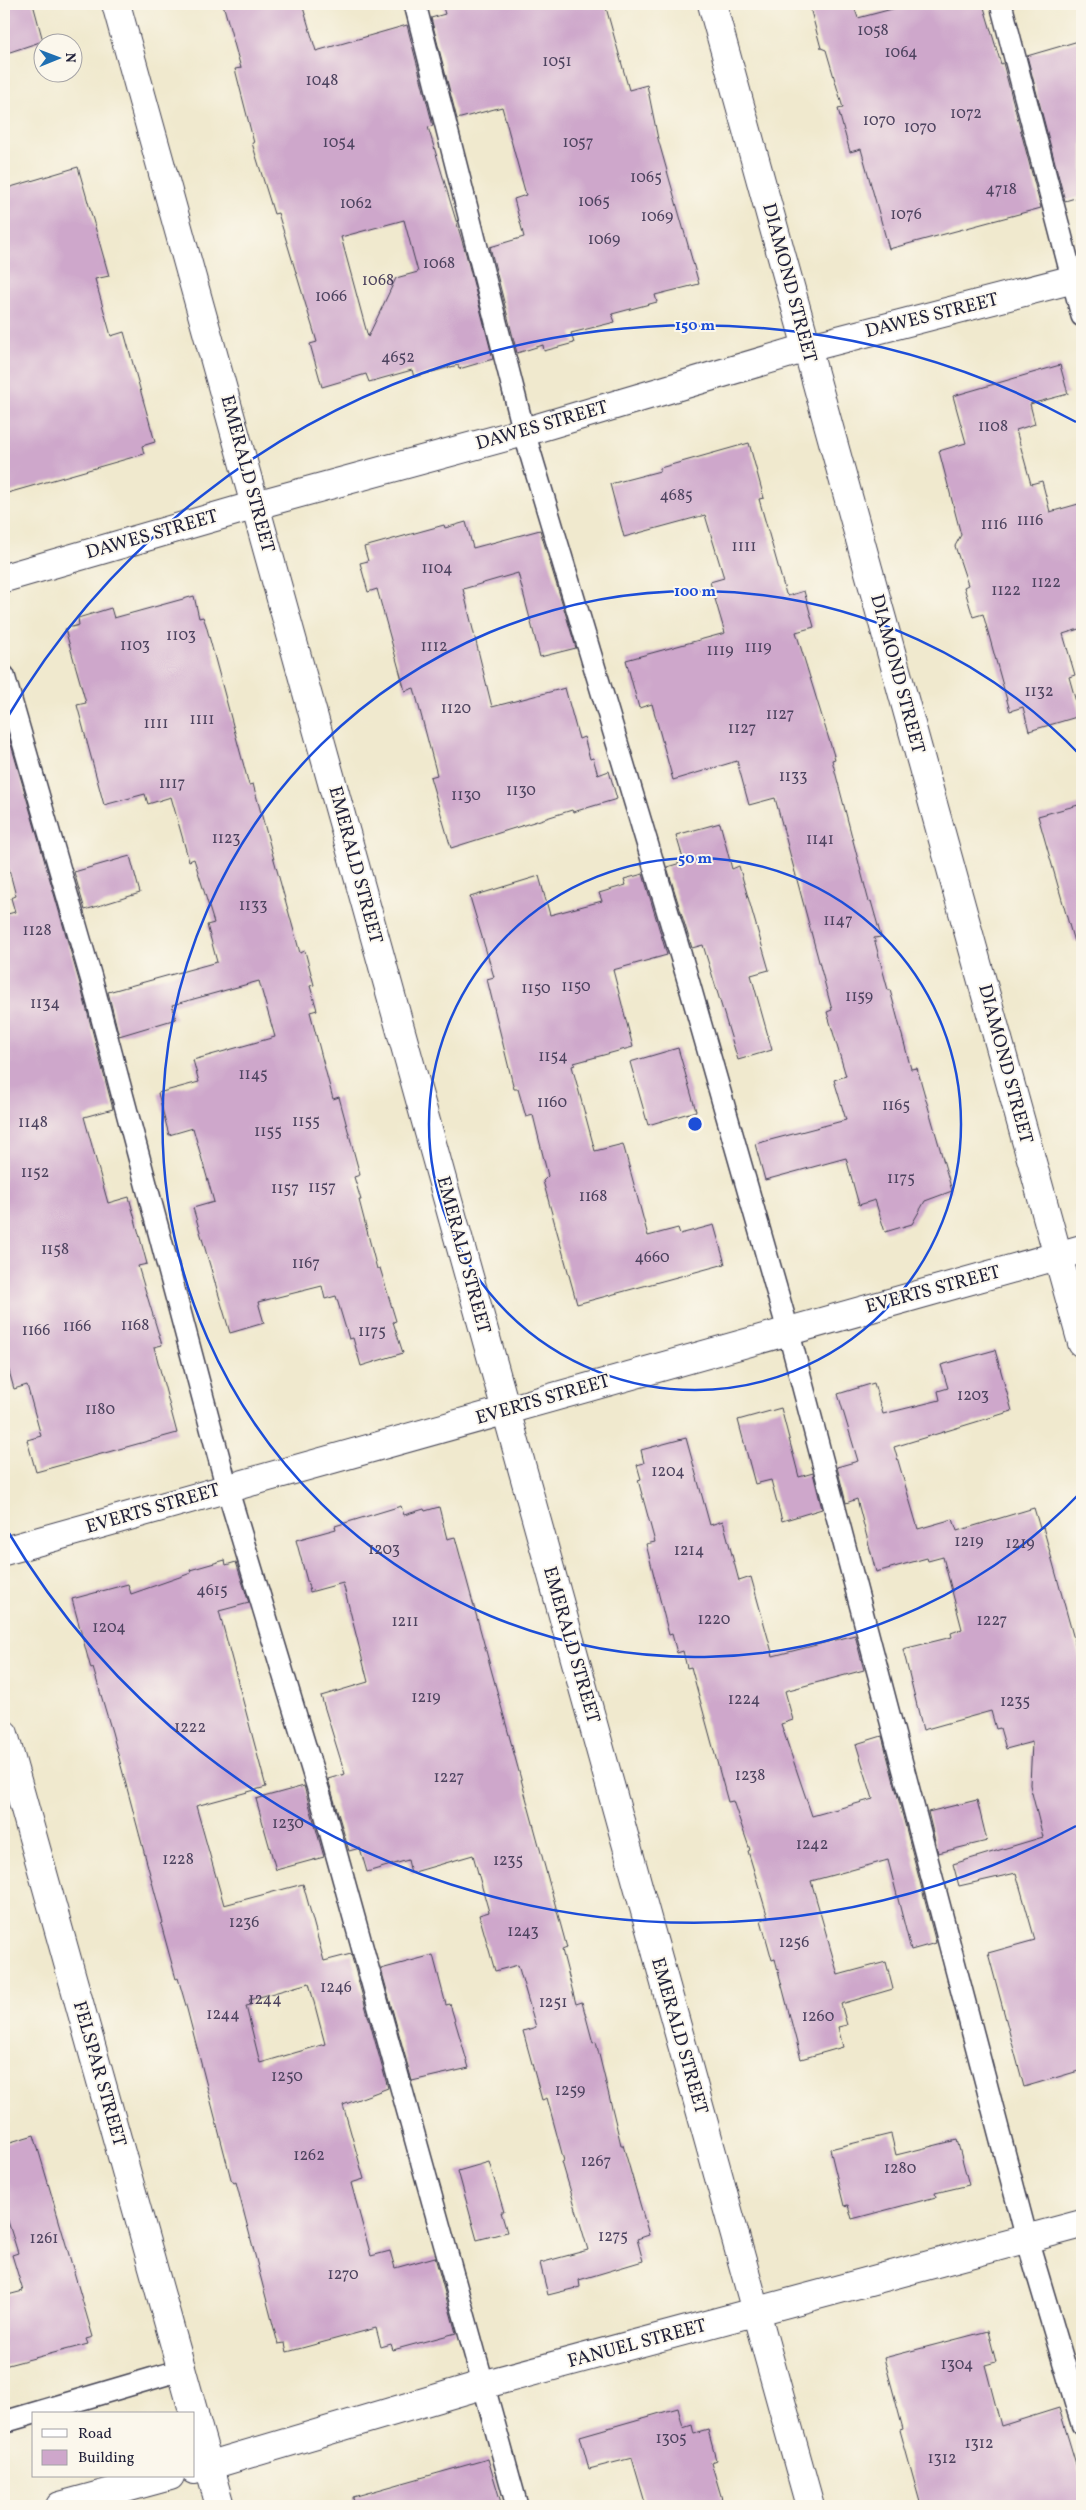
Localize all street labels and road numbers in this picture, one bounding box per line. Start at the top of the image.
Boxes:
street label: DIAMOND STREET [755,200,823,366]
street label: DAWES STREET [863,287,1001,345]
street label: EMERALD STREET [213,392,281,556]
street label: DAWES STREET [473,395,611,457]
street label: DAWES STREET [83,504,221,566]
street label: DIAMOND STREET [863,591,931,757]
street label: EMERALD STREET [321,783,389,947]
street label: DIAMOND STREET [971,981,1039,1147]
street label: EMERALD STREET [429,1173,497,1337]
street label: EVERTS STREET [863,1259,1003,1321]
street label: EVERTS STREET [473,1368,613,1432]
street label: EVERTS STREET [83,1477,223,1541]
street label: EMERALD STREET [536,1563,606,1727]
street label: EMERALD STREET [644,1954,714,2118]
street label: FELSPAR STREET [66,1998,132,2150]
street label: FANUEL STREET [565,2313,709,2375]

